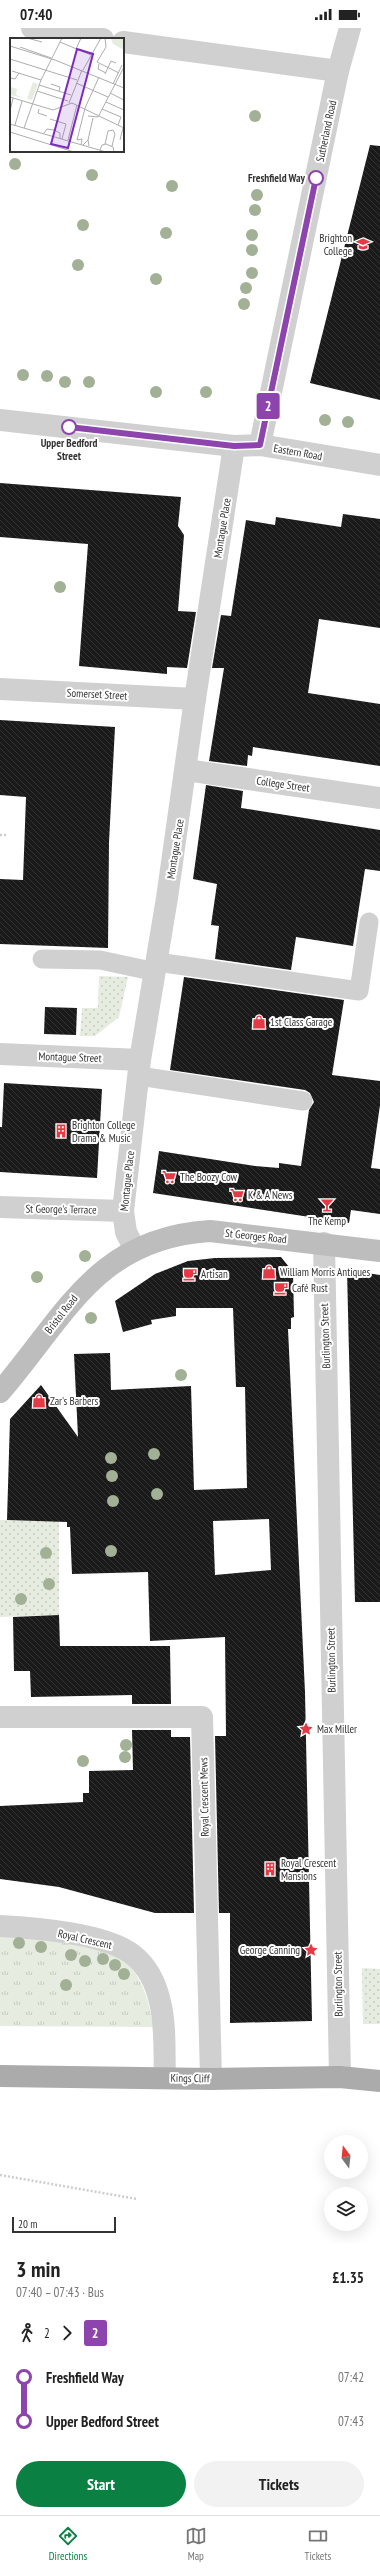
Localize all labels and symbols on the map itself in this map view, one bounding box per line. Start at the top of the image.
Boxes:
inset map [10,38,124,152]
street label: Sutherland Road [313,99,339,163]
marker: Freshfield Way [308,170,324,186]
place label: Freshfield Way [248,171,306,185]
place label: Brighton College [319,231,352,258]
school or university icon: Brighton College [355,236,371,252]
line badge: 2 [255,393,281,419]
marker: Upper Bedford Street [61,419,77,435]
place label: Upper Bedford Street [41,436,97,463]
street label: Eastern Road [273,441,324,463]
street label: Montague Place [210,497,234,559]
street label: Somerset Street [66,685,128,703]
street label: College Street [256,773,310,795]
street label: Montague Place [163,818,187,880]
shop icon: 1st Class Garage [251,1014,267,1030]
place label: 1st Class Garage [270,1015,333,1029]
street label: Montague Street [38,1049,102,1065]
place label: Brighton College Drama & Music [72,1118,136,1145]
building icon: Brighton College Drama & Music [53,1123,69,1139]
street label: Montague Place [117,1150,137,1212]
supermarket icon: The Boozy Cow [161,1169,177,1185]
place label: The Boozy Cow [180,1170,238,1184]
supermarket icon: K & A News [229,1187,245,1203]
place label: K & A News [248,1188,293,1202]
bar icon: The Kemp [319,1197,335,1213]
street label: St George's Terrace [25,1201,97,1217]
place label: The Kemp [308,1214,346,1228]
street label: St Georges Road [225,1226,288,1246]
shop icon: William Morris Antiques [261,1264,277,1280]
place label: William Morris Antiques [280,1265,371,1279]
cafe icon: Artisan [182,1266,198,1282]
place label: Artisan [201,1267,228,1281]
cafe icon: Café Rust [273,1280,289,1296]
place label: Café Rust [292,1281,328,1295]
street label: Bristol Road [41,1292,81,1336]
street label: Burlington Street [317,1303,333,1369]
shop icon: Zar's Barbers [31,1393,47,1409]
place label: Zar's Barbers [50,1394,98,1408]
street label: Burlington Street [323,1627,339,1693]
place icon: Max Miller [298,1721,314,1737]
place label: Max Miller [317,1722,357,1736]
street label: Royal Crescent Mews [196,1757,212,1837]
place label: Royal Crescent Mansions [281,1856,336,1883]
building icon: Royal Crescent Mansions [262,1861,278,1877]
street label: Royal Crescent [57,1926,113,1952]
place icon: George Canning [303,1942,319,1958]
place label: George Canning [240,1943,300,1957]
street label: Burlington Street [330,1951,346,2017]
street label: Kings Cliff [170,2071,211,2085]
north arrow [324,2135,368,2179]
scale bar [12,2215,116,2234]

